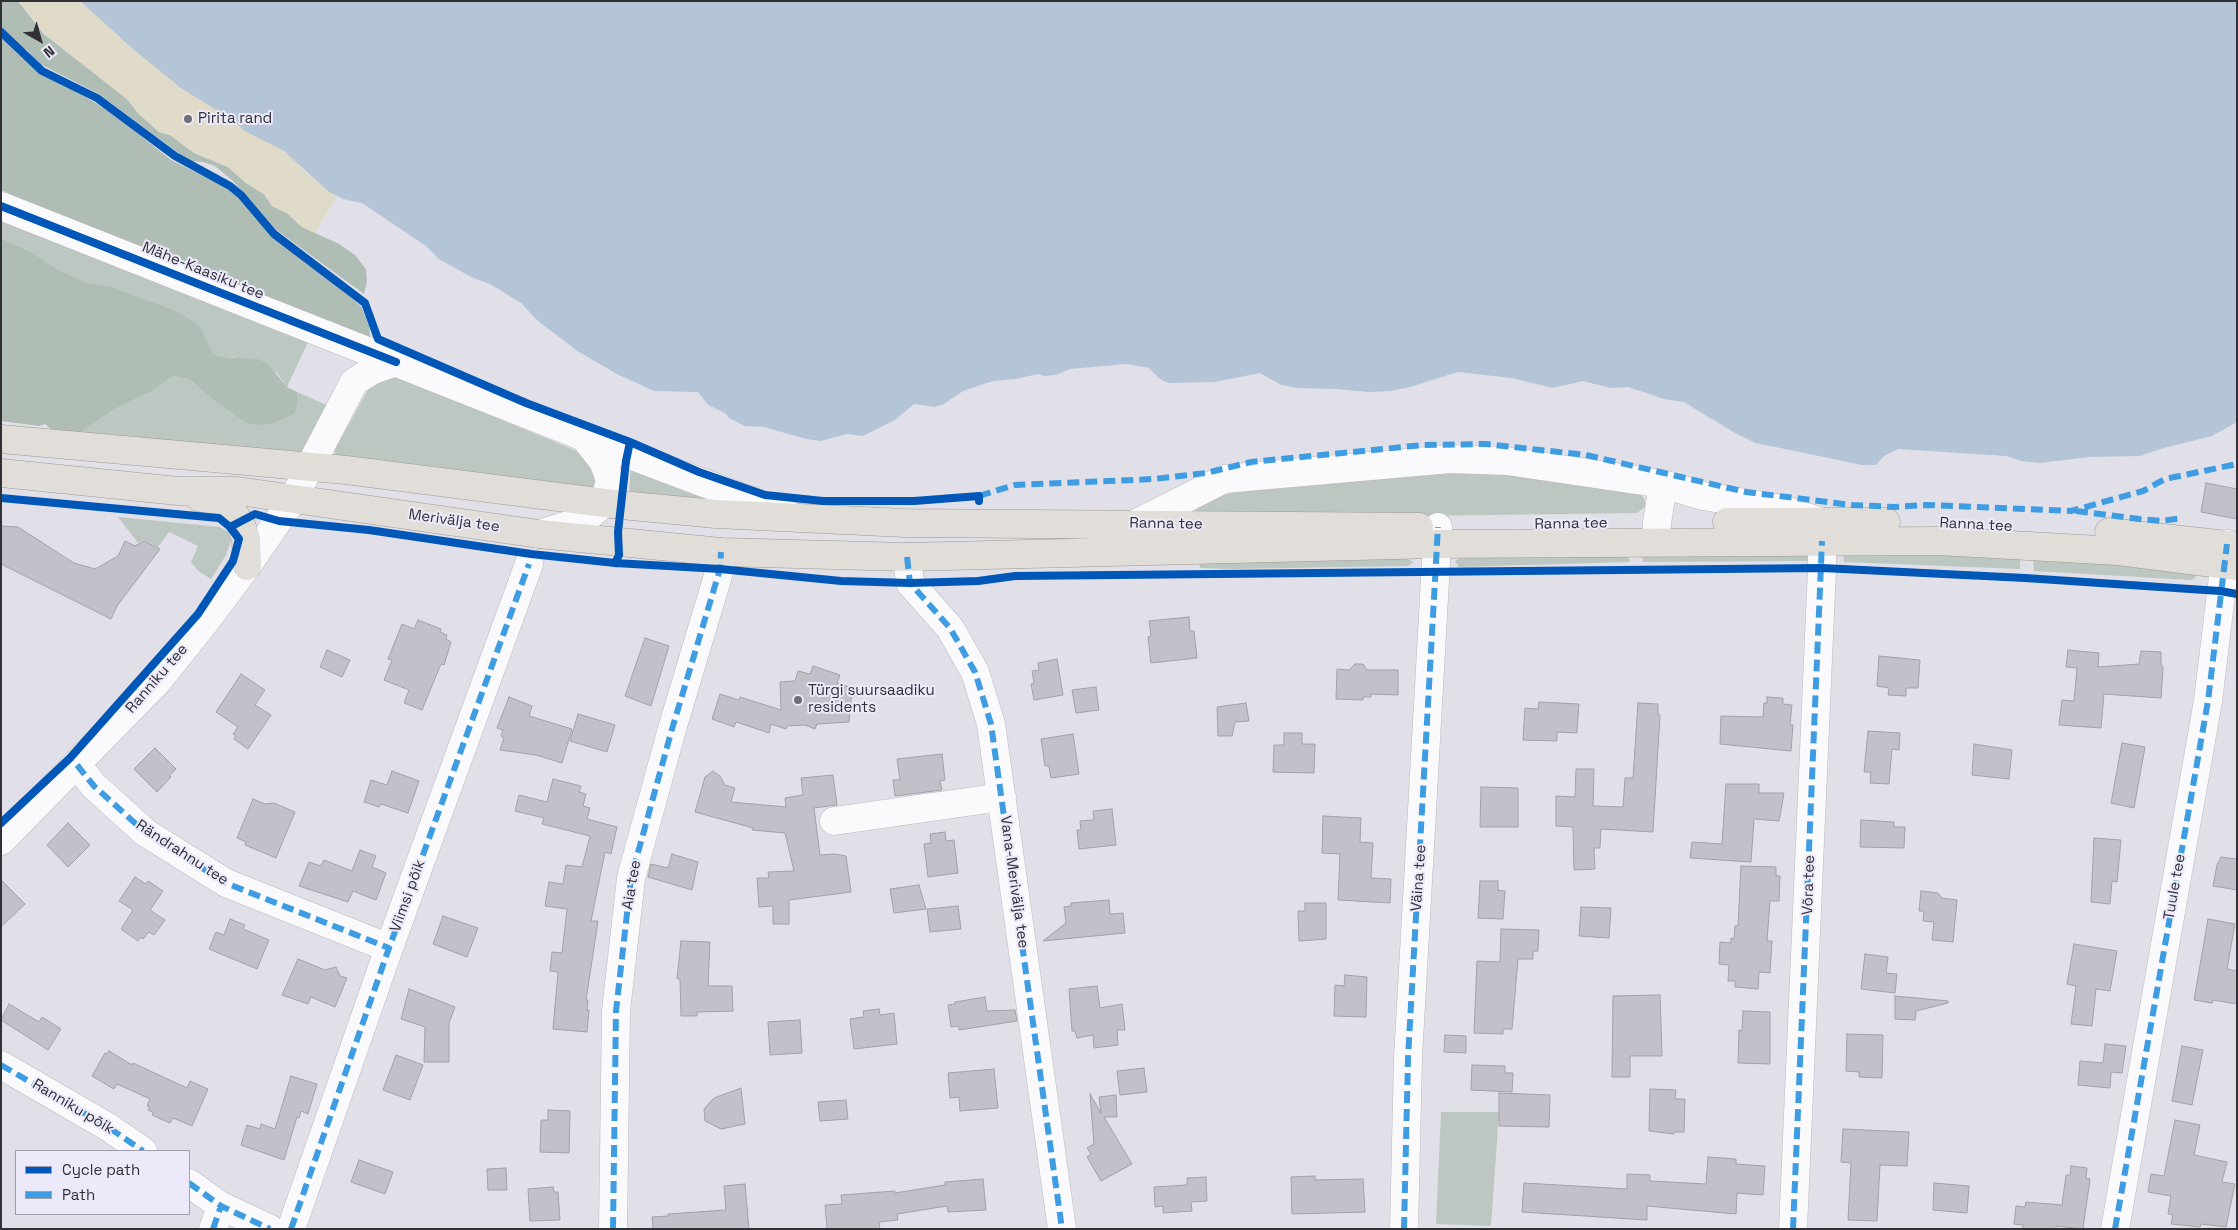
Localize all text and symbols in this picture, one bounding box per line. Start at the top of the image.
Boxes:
north arrow [15,15,65,65]
text: N [40,42,58,62]
place label: Pirita rand [198,110,272,128]
marker: Pirita rand [182,113,194,125]
street label: Mähe-Kaasiku tee [139,238,267,304]
street label: Merivälja tee [407,506,501,536]
street label: Ranna tee [1129,514,1203,534]
street label: Ranna tee [1534,514,1608,534]
street label: Ranna tee [1939,514,2013,536]
street label: Ranniku tee [122,641,192,717]
place label: Türgi suursaadiku residents [808,682,935,717]
marker: Türgi suursaadiku residents [792,694,804,706]
street label: Vana-Merivälja tee [996,814,1032,950]
street label: Rändrahnu tee [132,816,232,890]
street label: Väina tee [1408,844,1430,912]
street label: Tuule tee [2160,853,2190,921]
street label: Võra tee [1799,855,1819,915]
street label: Viimsi põik [387,857,429,935]
street label: Aia tee [619,859,645,911]
street label: Ranniku põik [29,1076,117,1138]
legend [15,1150,190,1215]
text: Cycle path [62,1160,140,1179]
text: Path [62,1185,95,1204]

